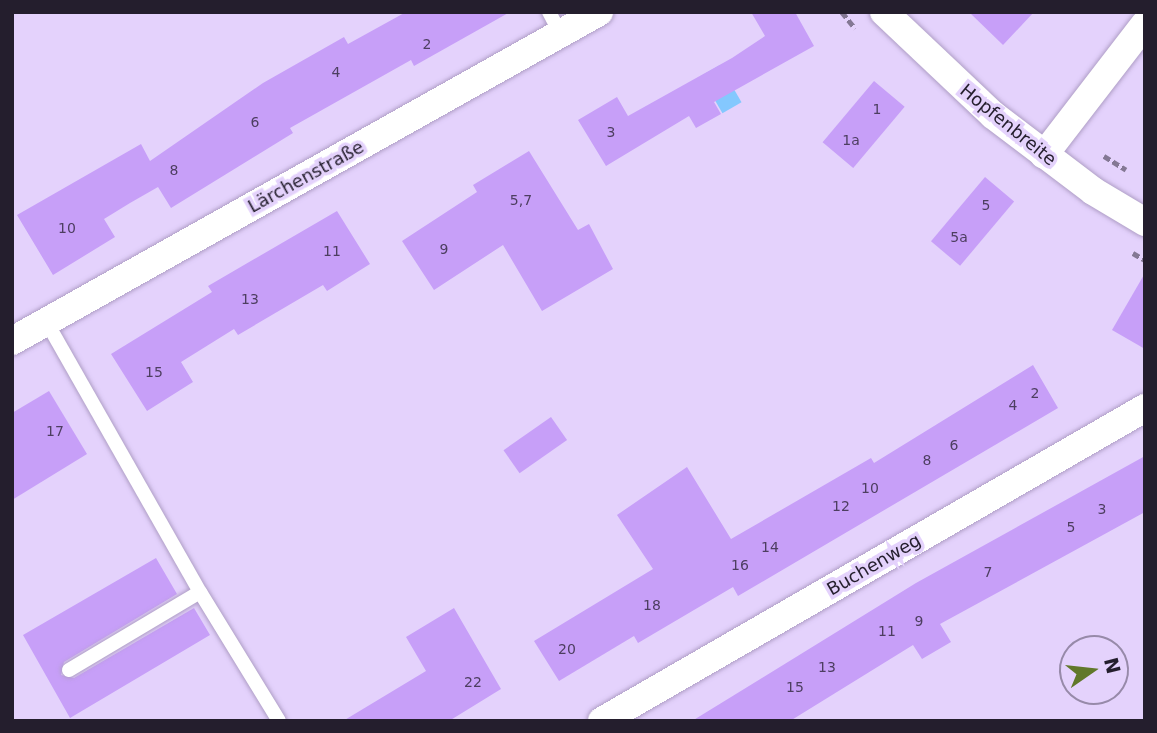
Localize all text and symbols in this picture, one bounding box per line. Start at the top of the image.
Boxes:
house number: 2 [423,36,431,52]
house number: 4 [332,64,340,80]
street label: Hopfenbreite [956,80,1060,170]
house number: 1 [873,101,881,117]
house number: 6 [251,114,259,130]
house number: 3 [607,124,615,140]
house number: 1a [842,132,860,148]
street label: Lärchenstraße [244,136,368,218]
house number: 8 [170,162,178,178]
house number: 5,7 [510,192,532,208]
house number: 5 [982,197,990,213]
house number: 10 [58,220,76,236]
house number: 5a [950,229,968,245]
house number: 9 [440,241,448,257]
house number: 11 [323,243,341,259]
house number: 13 [241,291,259,307]
house number: 15 [145,364,163,380]
house number: 2 [1031,385,1039,401]
house number: 4 [1009,397,1017,413]
house number: 17 [46,423,64,439]
house number: 6 [950,437,958,453]
house number: 8 [923,452,931,468]
house number: 10 [861,480,879,496]
house number: 12 [832,498,850,514]
house number: 3 [1098,501,1106,517]
house number: 5 [1067,519,1075,535]
street label: Buchenweg [823,529,925,601]
house number: 14 [761,539,779,555]
house number: 16 [731,557,749,573]
house number: 7 [984,564,992,580]
house number: 18 [643,597,661,613]
house number: 9 [915,613,923,629]
house number: 11 [878,623,896,639]
north arrow [1059,635,1129,705]
house number: 20 [558,641,576,657]
text: N [1100,655,1125,676]
house number: 13 [818,659,836,675]
house number: 22 [464,674,482,690]
house number: 15 [786,679,804,695]

